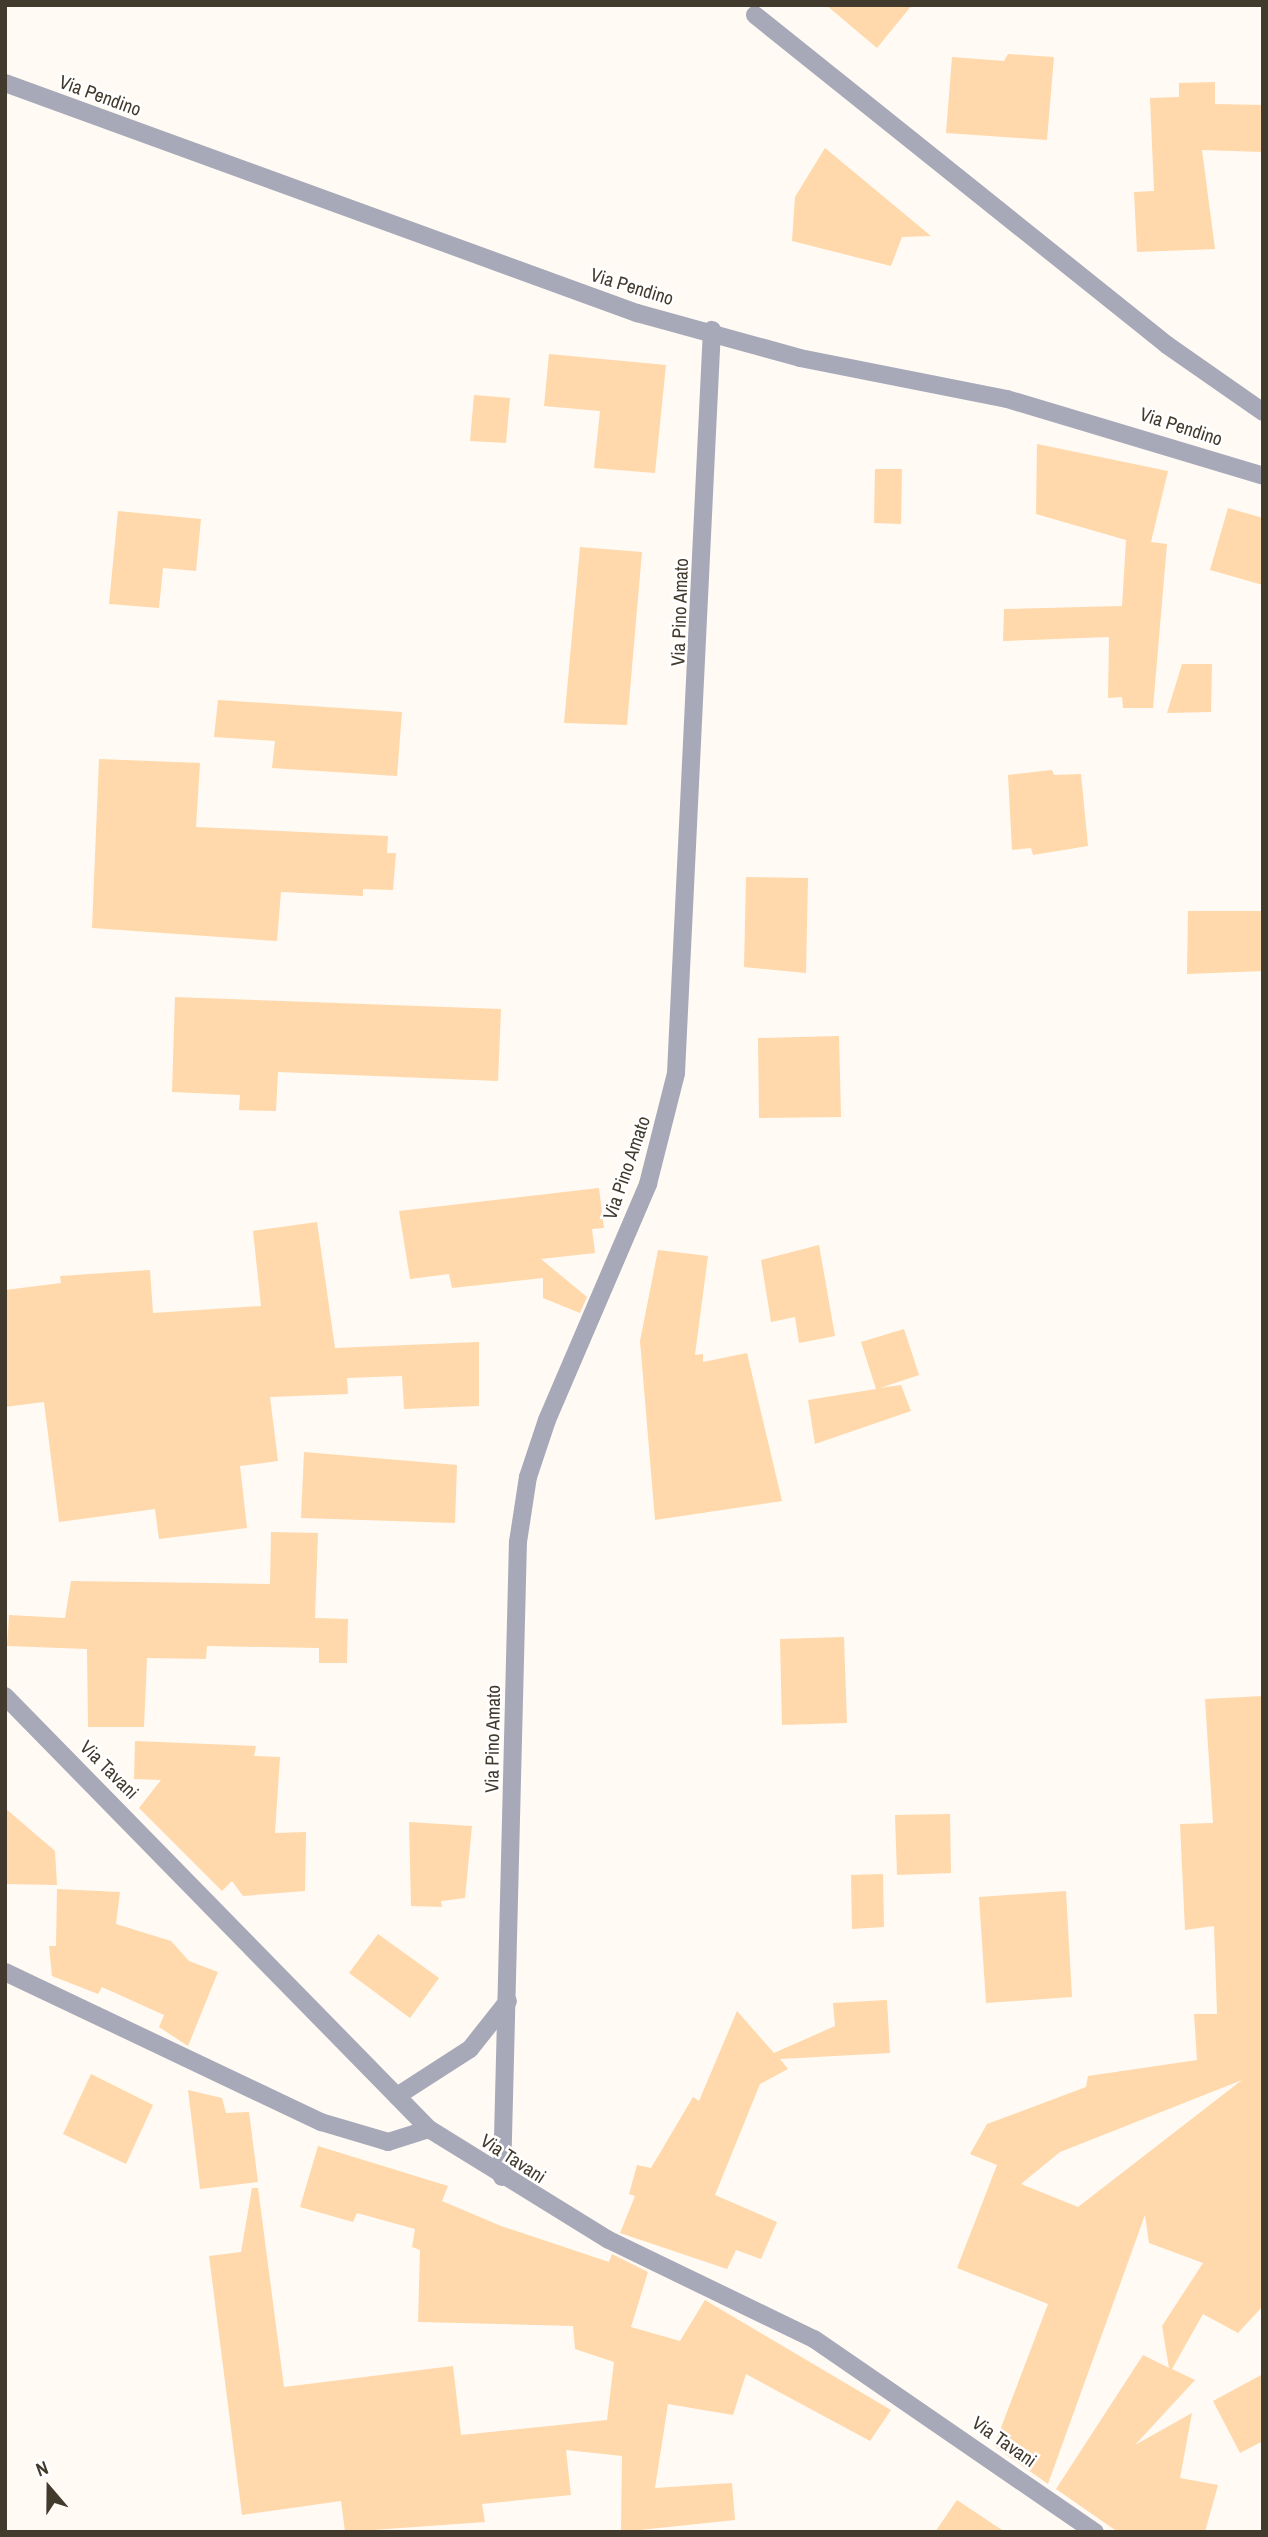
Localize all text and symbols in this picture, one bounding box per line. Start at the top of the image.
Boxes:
street label: Via Pendino [56,71,144,121]
street label: Via Pendino [588,264,676,310]
street label: Via Pendino [1137,403,1225,451]
street label: Via Pino Amato [667,557,693,667]
street label: Via Pino Amato [598,1113,656,1223]
street label: Via Pino Amato [481,1684,505,1794]
street label: Via Tavani [75,1736,143,1804]
street label: Via Tavani [476,2129,550,2189]
street label: Via Tavani [967,2412,1041,2472]
north arrow [14,2453,84,2523]
text: N [32,2454,52,2482]

